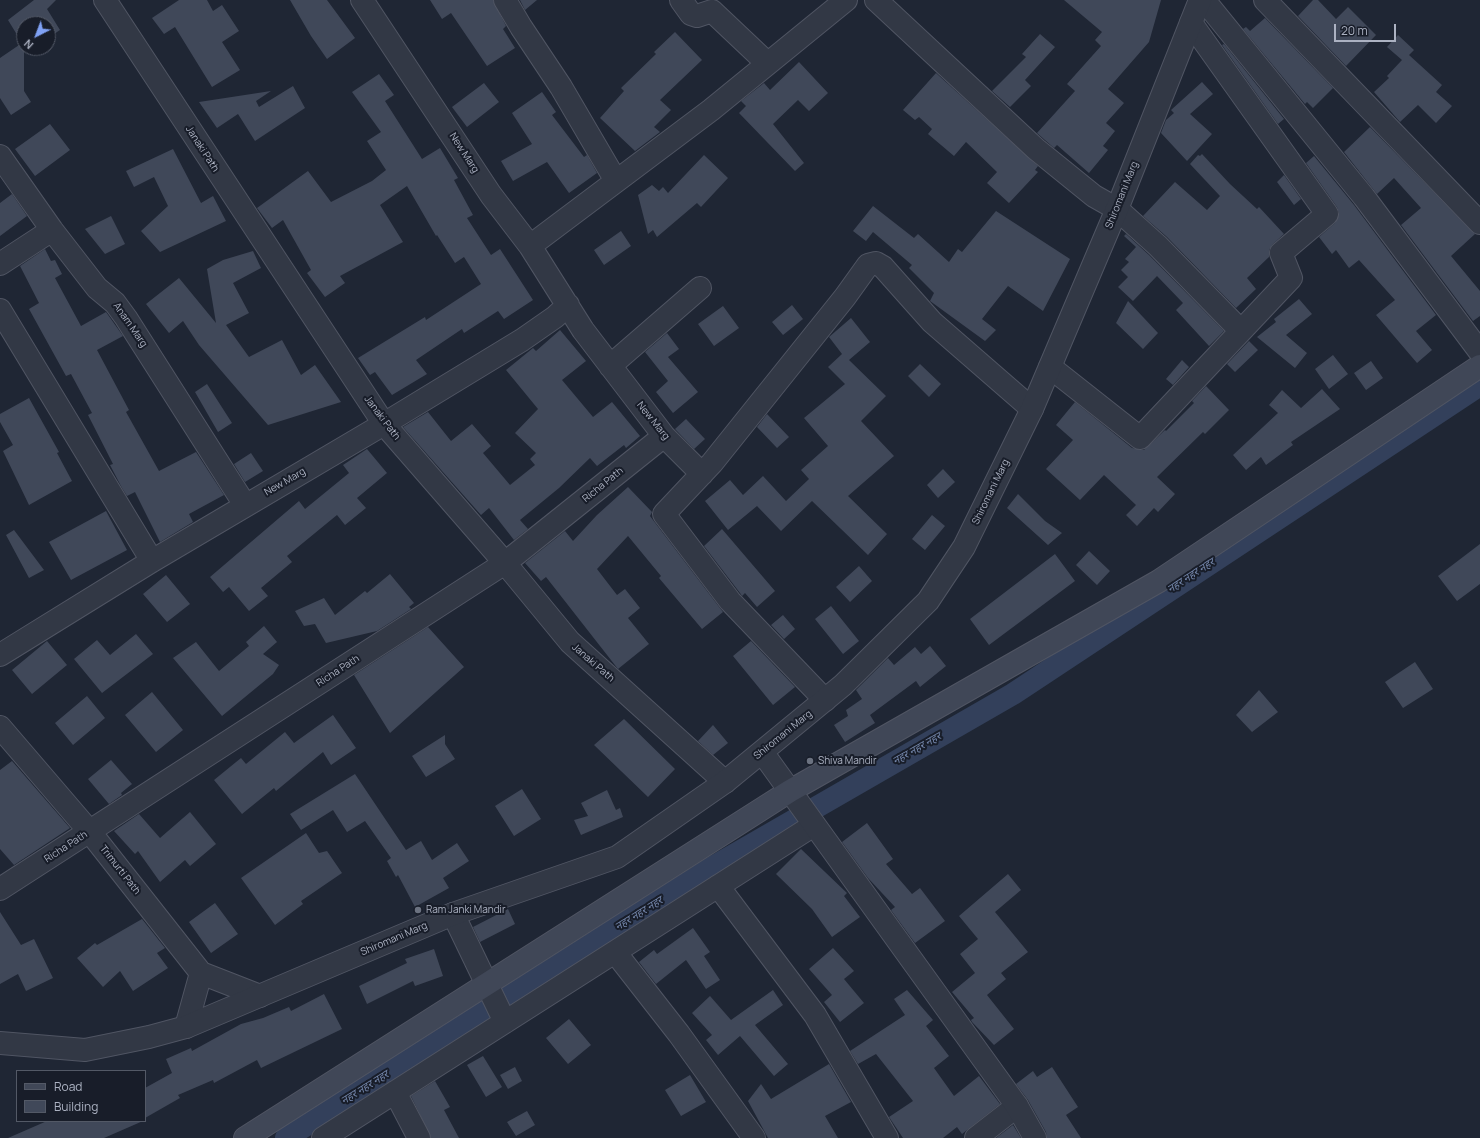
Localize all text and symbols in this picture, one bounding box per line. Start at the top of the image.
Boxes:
north arrow [16,16,56,56]
scale bar [1336,16,1398,42]
text: 20 m [1341,22,1368,39]
text: N [20,36,36,53]
street label: Janaki Path [183,124,221,174]
street label: New Marg [447,131,481,175]
street label: Shiromani Marg [1103,160,1141,230]
street label: Anam Marg [110,300,150,350]
street label: Janaki Path [361,394,403,442]
street label: New Marg [634,400,672,442]
street label: Shiromani Marg [970,457,1012,527]
street label: New Marg [262,465,308,499]
street label: Richa Path [580,465,626,505]
water label: नहर नहर नहर [1165,556,1217,596]
street label: Janaki Path [569,641,617,685]
street label: Richa Path [314,653,362,689]
street label: Shiromani Marg [751,708,815,762]
water label: नहर नहर नहर [890,730,944,768]
place label: Shiva Mandir [818,755,877,767]
marker: Shiva Mandir [805,756,815,766]
street label: Richa Path [42,829,90,865]
street label: Trimurti Path [97,843,143,897]
water label: नहर नहर नहर [613,894,665,934]
place label: Ram Janki Mandir [426,904,505,916]
marker: Ram Janki Mandir [413,905,423,915]
street label: Shiromani Marg [359,920,429,958]
water label: नहर नहर नहर [339,1068,391,1108]
legend [16,1070,146,1122]
text: Road [54,1078,82,1095]
text: Building [54,1098,98,1115]

